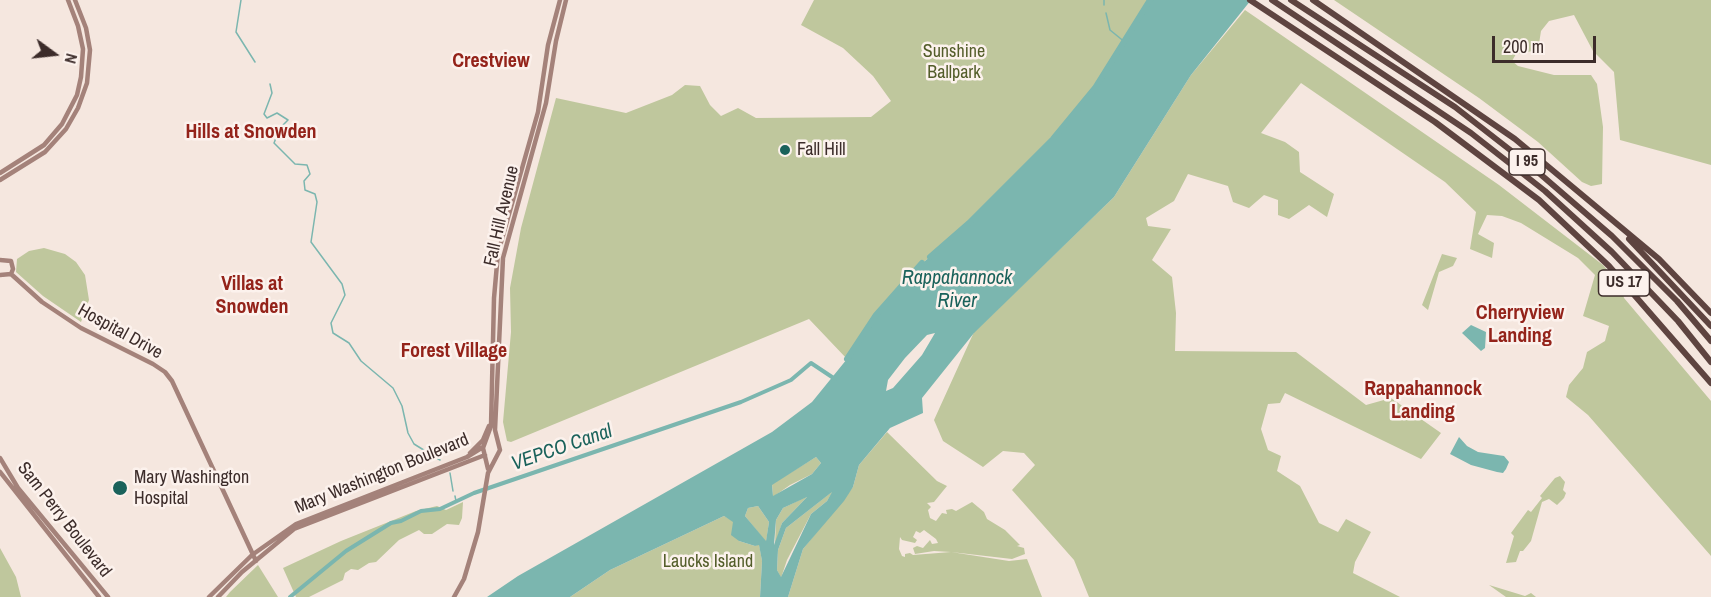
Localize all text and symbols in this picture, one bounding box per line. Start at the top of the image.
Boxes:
north arrow [24,24,84,84]
scale bar [1495,24,1598,62]
text: 200 m [1503,34,1544,59]
park label: Sunshine Ballpark [923,41,985,84]
district label: Crestview [452,50,530,74]
text: N [60,51,83,66]
district label: Hills at Snowden [185,121,317,145]
place label: Fall Hill [797,139,845,161]
marker: Fall Hill [778,143,792,157]
road number: I 95 [1509,149,1545,175]
street label: Fall Hill Avenue [480,164,524,268]
water label: Rappahannock River [902,267,1012,314]
road number: US 17 [1598,270,1650,296]
district label: Villas at Snowden [216,273,288,320]
street label: Hospital Drive [74,300,166,364]
district label: Cherryview Landing [1476,302,1564,349]
district label: Forest Village [401,340,507,364]
district label: Rappahannock Landing [1364,378,1482,425]
water label: VEPCO Canal [509,420,615,476]
street label: Mary Washington Boulevard [292,429,472,519]
street label: Sam Perry Boulevard [12,458,116,582]
place label: Mary Washington Hospital [134,467,249,510]
marker: Mary Washington Hospital [111,479,129,497]
park label: Laucks Island [663,551,753,573]

